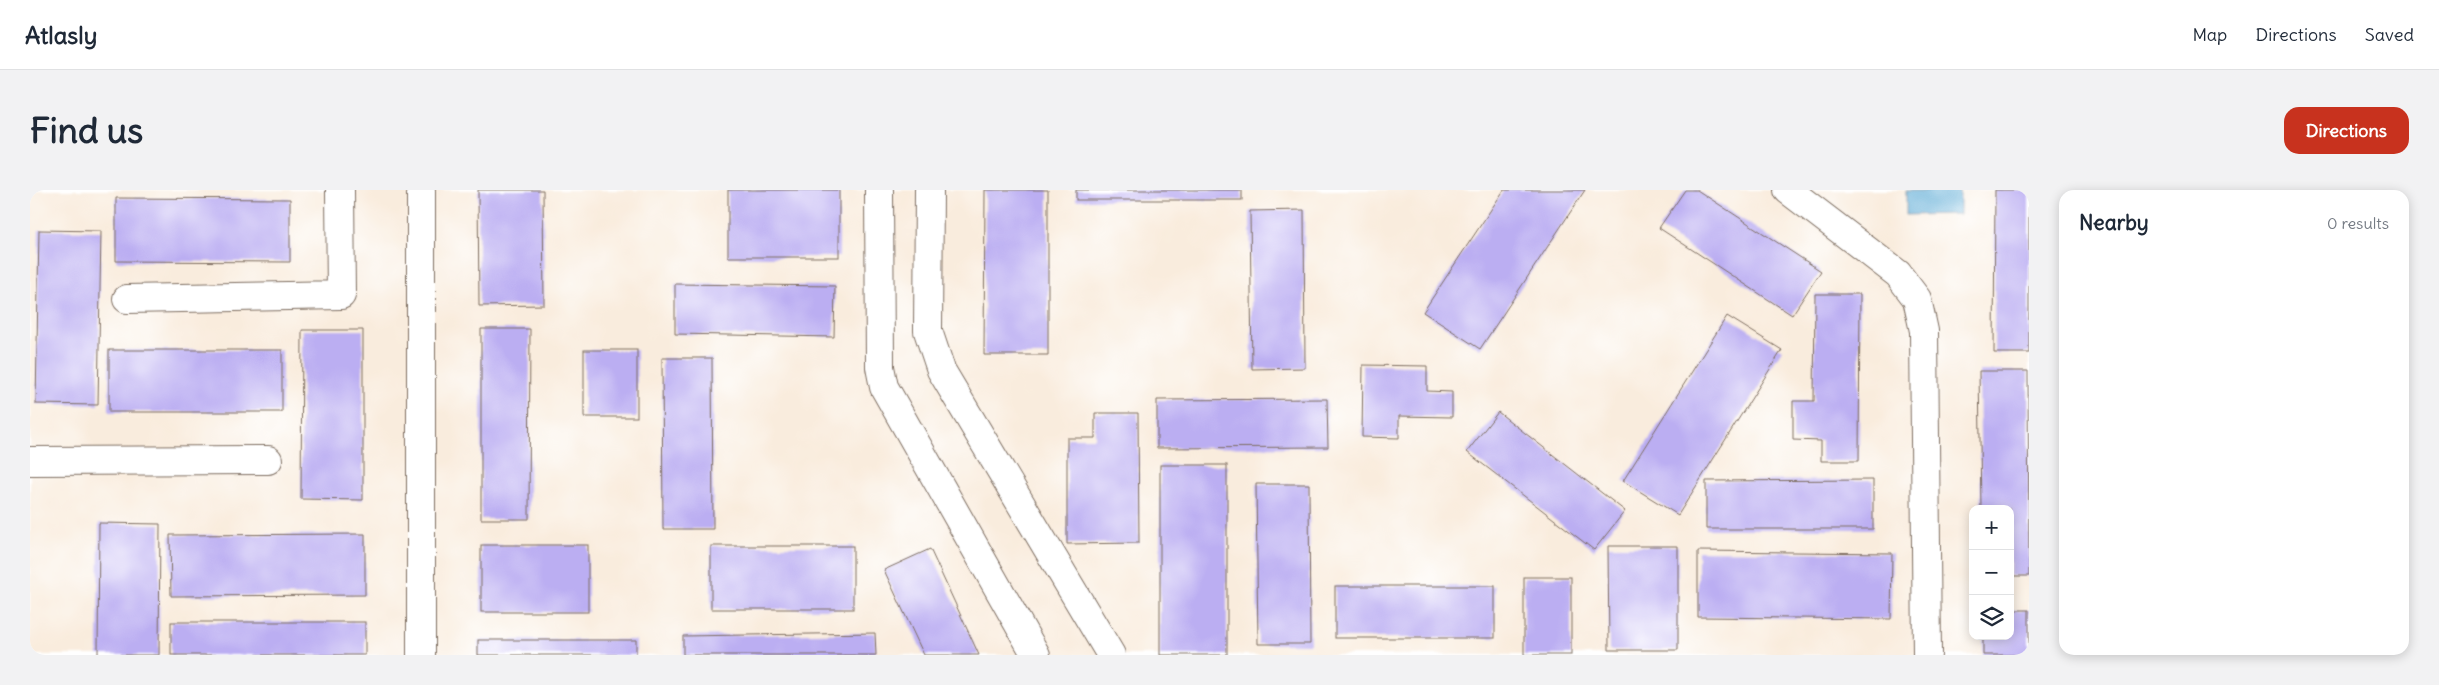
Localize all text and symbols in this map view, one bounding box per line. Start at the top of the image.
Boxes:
text: Atlasly [25,20,97,50]
text: Map [2192,23,2227,46]
text: Directions [2255,23,2337,46]
text: Saved [2365,23,2414,46]
button: Directions [2284,107,2409,154]
text: Find us [30,108,143,152]
text: Nearby [2079,209,2149,236]
text: 0 results [2327,213,2389,233]
map controls [1969,505,2014,640]
button: + [1969,505,2014,550]
button: − [1969,550,2014,595]
button: layers [1969,595,2014,640]

